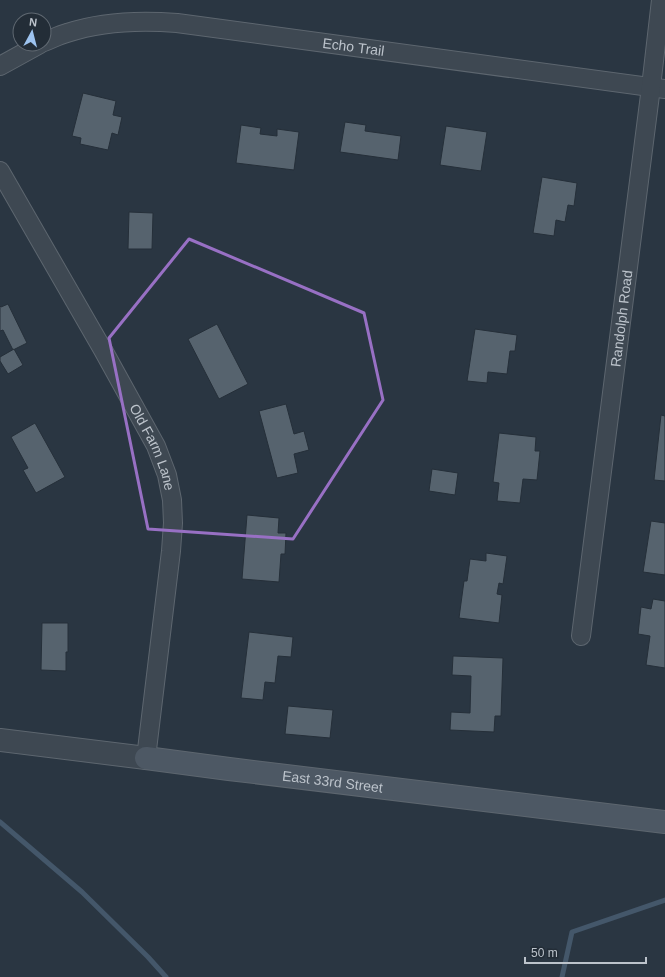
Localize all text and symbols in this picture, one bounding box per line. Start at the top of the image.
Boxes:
north arrow [12,12,52,52]
text: N [29,16,38,29]
street label: Echo Trail [322,35,385,59]
street label: Randolph Road [607,269,636,368]
street label: Old Farm Lane [126,401,178,492]
street label: East 33rd Street [281,768,384,796]
scale bar [525,939,646,965]
text: 50 m [531,946,558,960]

